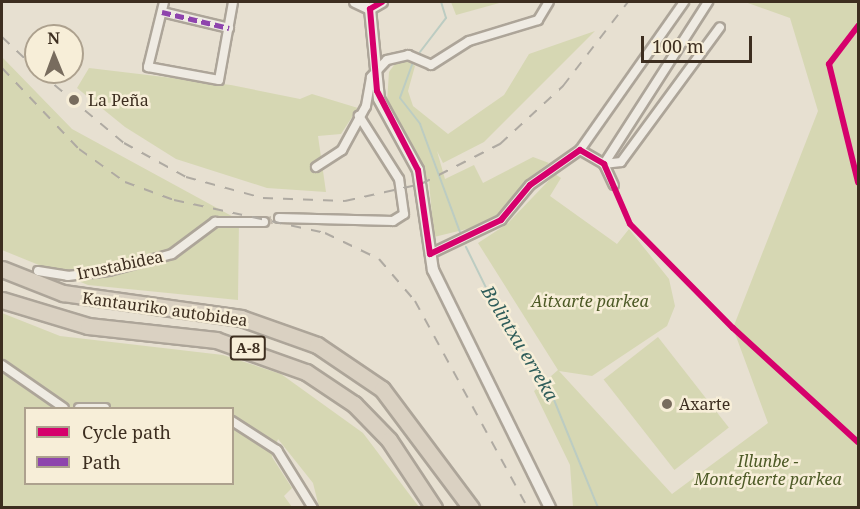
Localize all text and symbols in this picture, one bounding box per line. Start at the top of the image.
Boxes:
north arrow [24,24,84,84]
scale bar [644,24,755,62]
text: N [47,27,60,49]
text: 100 m [652,34,704,58]
place label: La Peña [88,90,149,110]
marker: La Peña [65,91,83,109]
street label: Irustabidea [75,246,165,284]
water label: Bolintxu erreka [477,281,563,405]
street label: Kantauriko autobidea [81,288,249,330]
park label: Aitxarte parkea [531,291,649,311]
road number: A-8 [228,336,268,360]
place label: Axarte [679,394,730,414]
marker: Axarte [660,397,674,411]
legend [24,407,234,485]
text: Cycle path [82,420,171,444]
text: Path [82,450,121,474]
park label: Illunbe - Montefuerte parkea [694,451,842,489]

